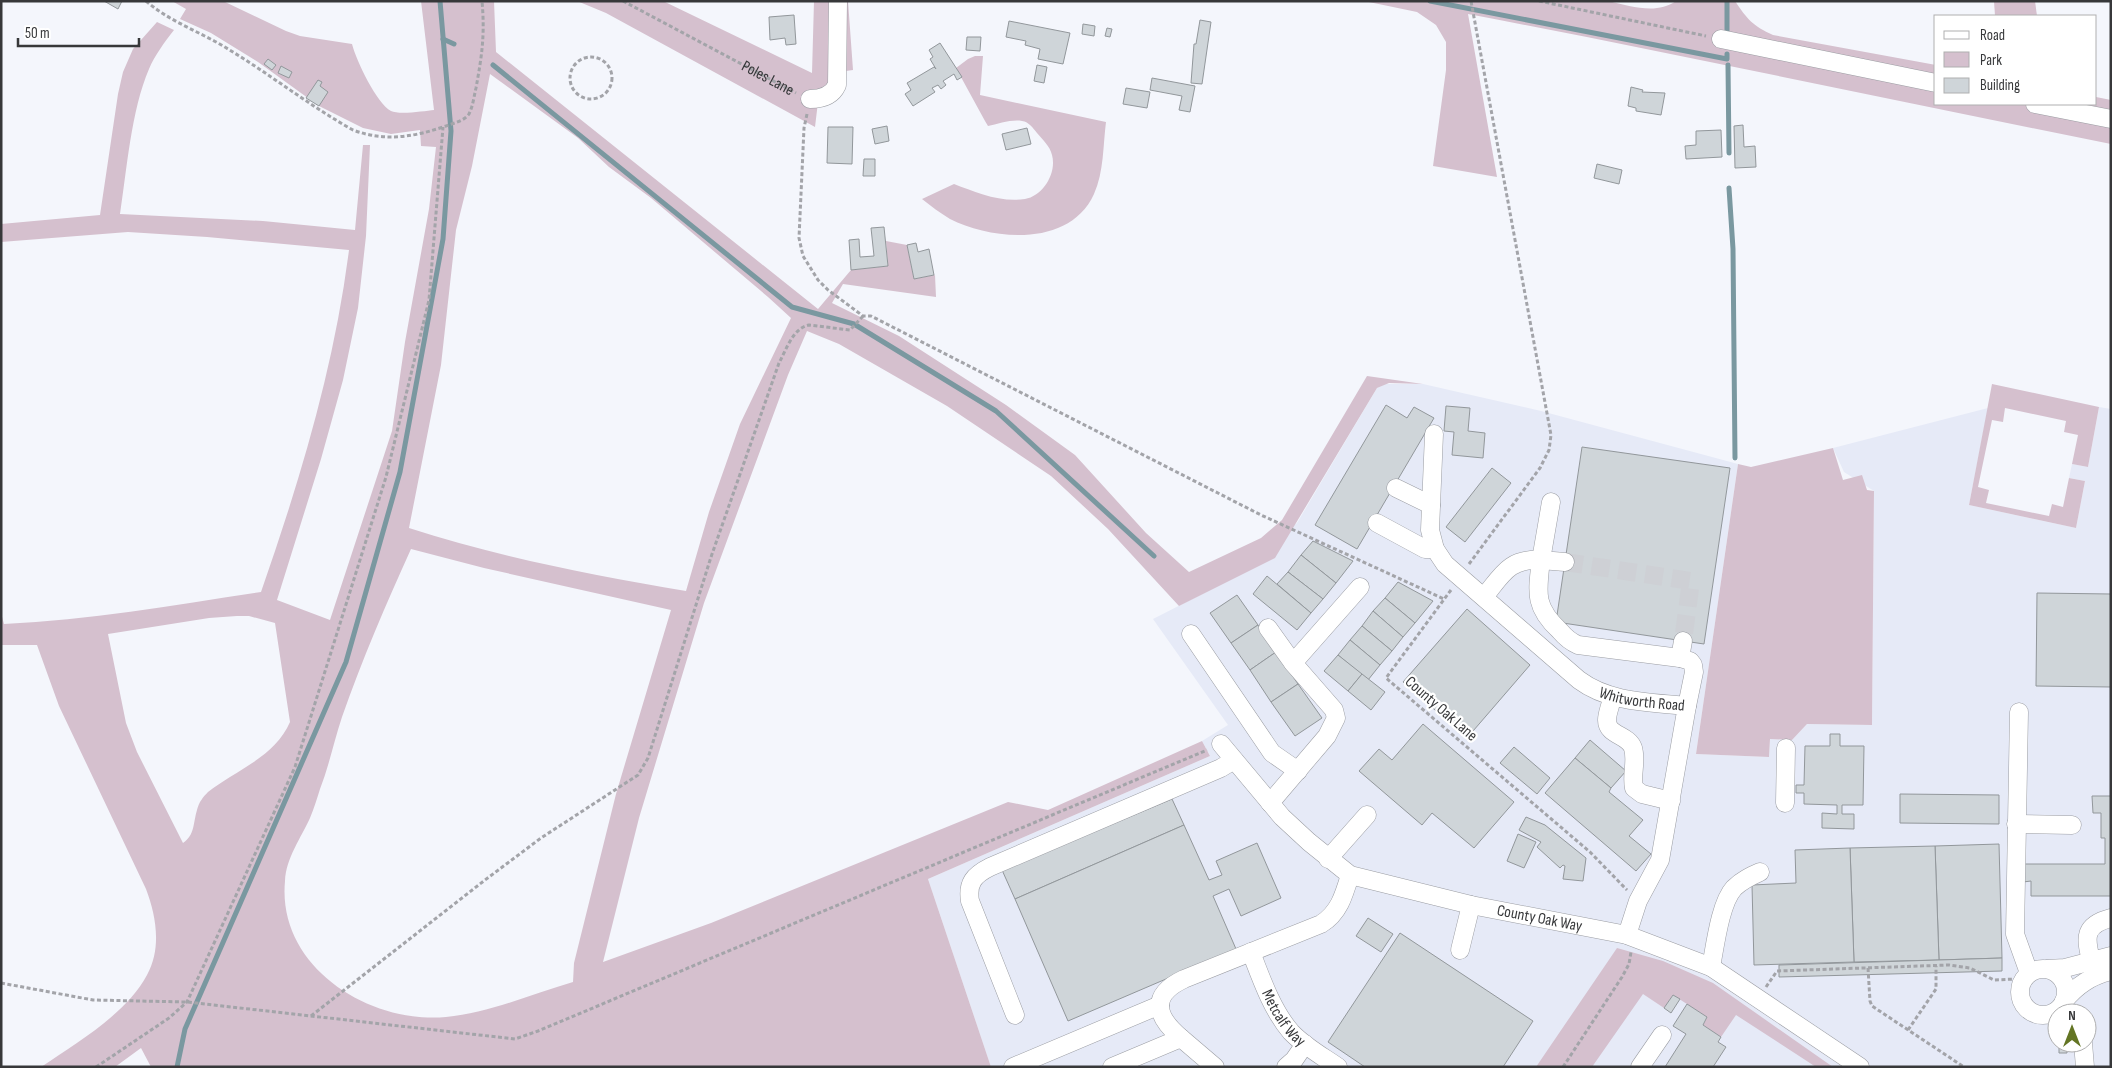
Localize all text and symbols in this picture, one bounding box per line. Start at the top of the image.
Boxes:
scale bar [18,15,139,47]
legend [1934,15,2097,105]
text: 50 m [25,24,50,43]
text: Road [1980,26,2005,45]
text: Park [1980,51,2002,70]
street label: Poles Lane [738,56,797,100]
text: Building [1980,76,2020,95]
street label: County Oak Lane [1401,672,1481,746]
street label: Whitworth Road [1596,683,1686,715]
street label: County Oak Way [1495,901,1584,936]
street label: Metcalf Way [1258,986,1309,1051]
north arrow [2047,1003,2097,1053]
text: N [2068,1007,2076,1024]

